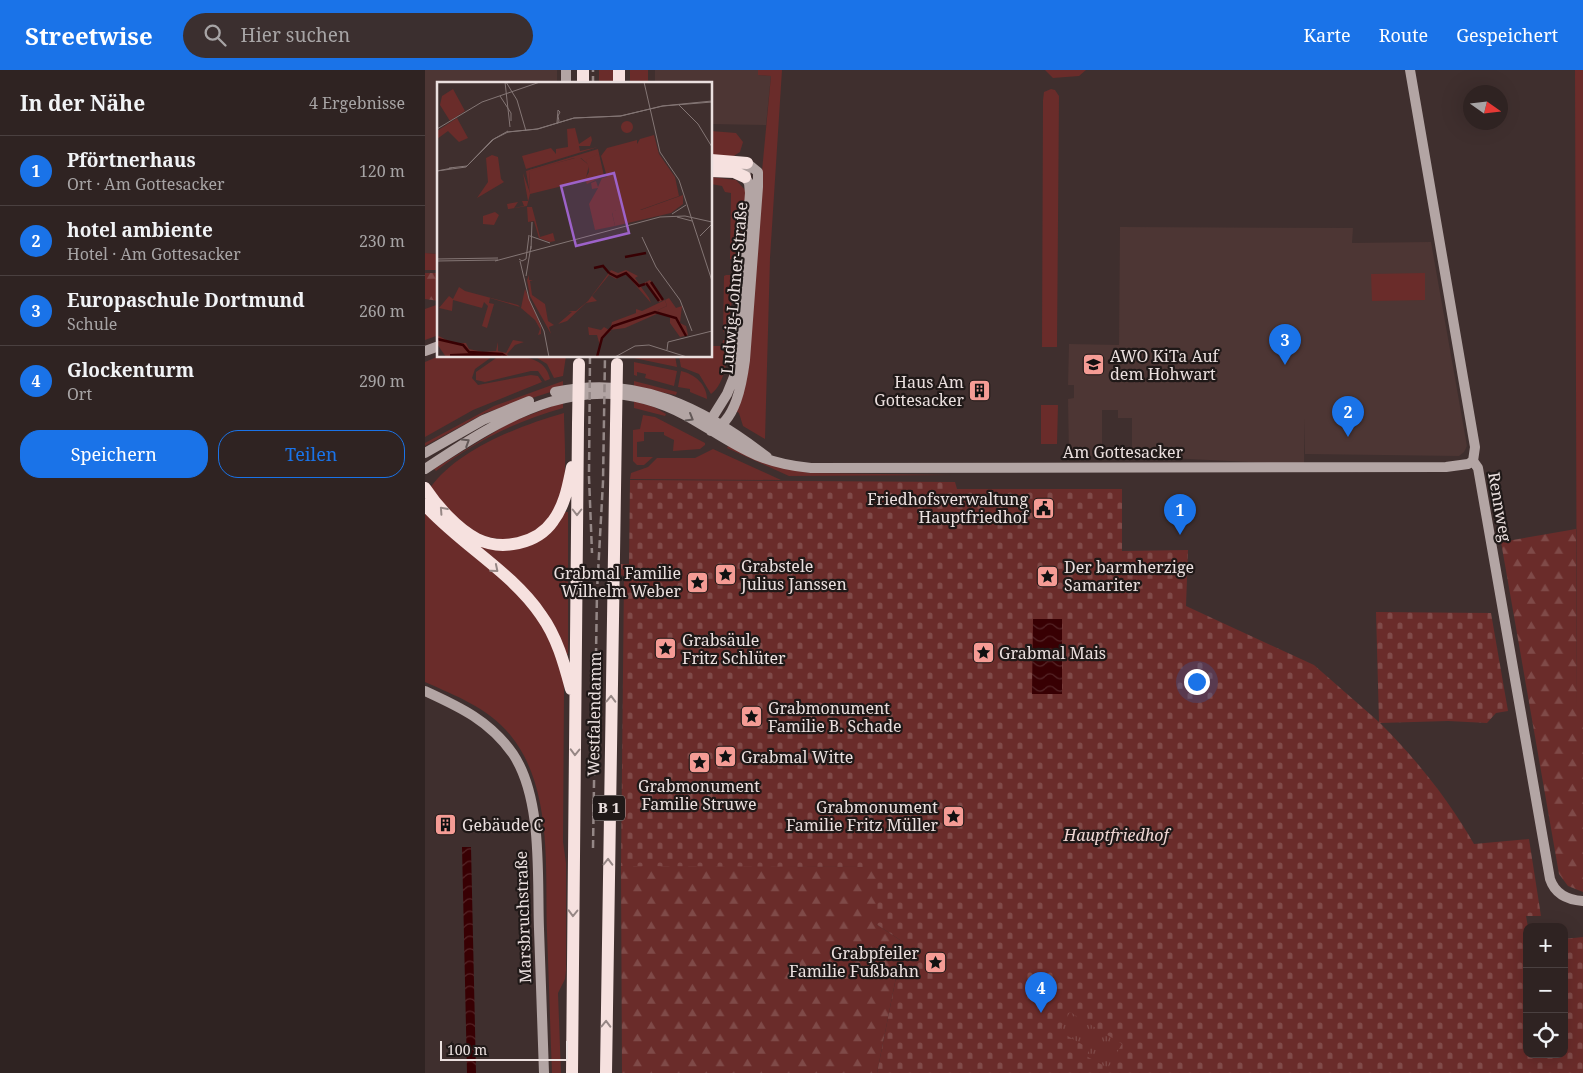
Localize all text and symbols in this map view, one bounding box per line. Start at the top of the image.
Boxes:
search box [183,13,533,58]
text: Streetwise [25,19,153,52]
icon: search [201,21,229,49]
text: Hier suchen [241,22,350,48]
text: Karte [1303,23,1351,47]
text: Route [1379,23,1428,47]
text: Gespeichert [1456,23,1558,47]
inset map [437,82,713,358]
north arrow [1463,85,1508,130]
text: In der Nähe [20,89,145,117]
text: 4 Ergebnisse [309,92,405,114]
text: Pförtnerhaus [67,147,196,173]
text: 1 [31,160,41,182]
text: 120 m [359,160,405,182]
text: Ort · Am Gottesacker [67,173,225,195]
street label: Ludwig-Lohner-Straße [716,201,752,375]
text: hotel ambiente [67,217,213,243]
text: 2 [31,230,41,252]
text: 230 m [359,230,405,252]
text: Hotel · Am Gottesacker [67,243,241,265]
text: Europaschule Dortmund [67,287,305,313]
text: 3 [31,300,41,322]
text: 260 m [359,300,405,322]
text: Schule [67,313,117,335]
pin: 3 [1269,324,1301,365]
place label: AWO KiTa Auf dem Hohwart [1110,345,1221,385]
school or university icon: AWO KiTa Auf dem Hohwart [1082,353,1106,377]
text: Glockenturm [67,357,194,383]
text: 4 [31,370,41,392]
text: 290 m [359,370,405,392]
place label: Haus Am Gottesacker [874,371,964,411]
building icon: Haus Am Gottesacker [968,379,992,403]
text: Ort [67,383,92,405]
pin: 2 [1332,396,1364,437]
one-way arrow [684,412,693,422]
button: Speichern [20,430,208,478]
button: Teilen [218,430,405,478]
one-way arrow [460,439,469,448]
street label: Am Gottesacker [1063,441,1184,463]
street label: Rennweg [1483,470,1517,544]
place label: Friedhofsverwaltung Hauptfriedhof [867,488,1030,528]
pin: 1 [1164,494,1196,535]
public building icon: Friedhofsverwaltung Hauptfriedhof [1032,496,1056,520]
one-way arrow [440,506,449,515]
one-way arrow [572,508,582,516]
place label: Grabstele Julius Janssen [740,555,847,595]
place label: Der barmherzige Samariter [1064,556,1194,596]
place label: Grabmal Familie Wilhelm Weber [554,562,681,602]
place icon: Grabstele Julius Janssen [713,563,737,587]
one-way arrow [490,564,499,573]
place icon: Der barmherzige Samariter [1036,564,1060,588]
place icon: Grabmal Familie Wilhelm Weber [685,570,709,594]
place label: Grabsäule Fritz Schlüter [682,629,786,669]
place icon: Grabsäule Fritz Schlüter [654,637,678,661]
place icon: Grabmal Mais [971,641,995,665]
place label: Grabmal Mais [999,642,1106,664]
street label: Westfalendamm [582,651,606,777]
your location [1184,669,1210,695]
one-way arrow [606,695,616,703]
place label: Grabmonument Familie B. Schade [768,697,902,737]
place icon: Grabmonument Familie B. Schade [740,705,764,729]
place icon: Grabmal Witte [713,745,737,769]
place label: Grabmal Witte [741,746,853,768]
one-way arrow [570,748,580,756]
place icon: Grabmonument Familie Struwe [687,750,711,774]
place label: Grabmonument Familie Struwe [638,775,760,815]
road number: B 1 [593,796,625,820]
place label: Grabmonument Familie Fritz Müller [786,796,938,836]
place icon: Grabmonument Familie Fritz Müller [942,804,966,828]
building icon: Gebäude C [434,813,458,837]
place label: Gebäude C [462,814,544,836]
park label: Hauptfriedhof [1062,824,1171,846]
street label: Marsbruchstraße [510,851,536,983]
one-way arrow [603,858,613,866]
one-way arrow [567,909,578,917]
map controls [1523,923,1568,1058]
button: + [1523,923,1568,968]
place label: Grabpfeiler Familie Fußbahn [789,942,919,982]
place icon: Grabpfeiler Familie Fußbahn [923,950,947,974]
button: − [1523,968,1568,1013]
pin: 4 [1025,972,1057,1013]
button: locate [1523,1013,1568,1058]
one-way arrow [601,1020,611,1028]
scale bar [440,1038,567,1061]
text: 100 m [447,1040,487,1059]

